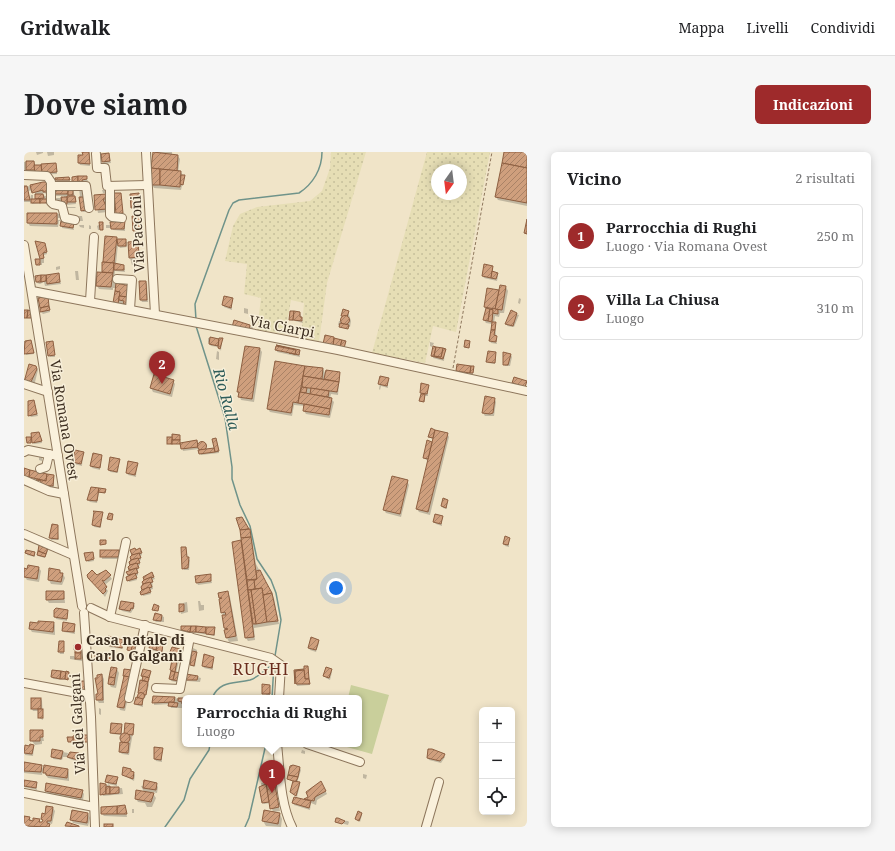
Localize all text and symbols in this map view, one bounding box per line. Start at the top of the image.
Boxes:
text: Gridwalk [20,15,110,41]
text: Mappa [678,18,725,37]
text: Livelli [747,18,789,37]
text: Condividi [811,18,875,37]
text: Dove siamo [24,85,188,123]
button: Indicazioni [755,85,871,124]
north arrow [431,164,467,200]
text: Vicino [567,167,622,190]
text: 2 risultati [795,169,855,187]
street label: Via Pacconi [125,194,149,273]
text: Parrocchia di Rughi [606,217,757,237]
text: 1 [577,227,585,245]
text: 250 m [817,227,854,245]
text: Luogo · Via Romana Ovest [606,237,767,255]
text: Villa La Chiusa [606,289,719,309]
text: 2 [577,299,585,317]
text: 310 m [817,299,854,317]
text: Luogo [606,309,644,327]
street label: Via Ciarpi [248,310,317,342]
pin: 2 [149,351,175,384]
street label: Via Romana Ovest [46,358,84,482]
water label: Rio Ralla [209,365,245,433]
your location [326,578,346,598]
place label: Casa natale di Carlo Galgani [86,630,185,665]
marker: Casa natale di Carlo Galgani [73,642,83,652]
district label: RUGHI [233,658,289,680]
street label: Via dei Galgani [65,673,89,775]
popup [182,695,362,747]
text: Parrocchia di Rughi [197,702,347,722]
map controls [479,707,515,815]
button: + [479,707,515,743]
text: Luogo [197,722,235,740]
button: − [479,743,515,779]
pin: 1 [259,760,285,793]
button: locate [479,779,515,815]

